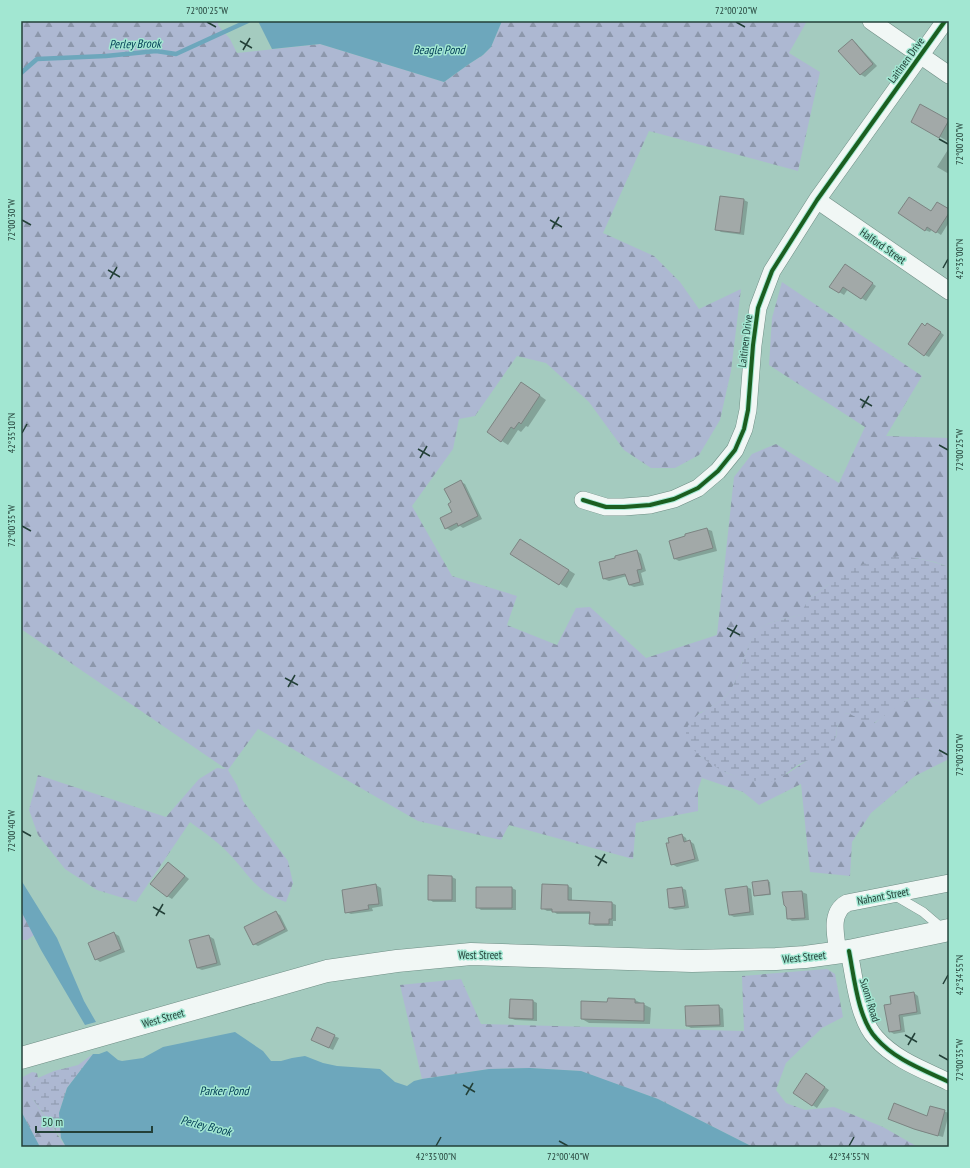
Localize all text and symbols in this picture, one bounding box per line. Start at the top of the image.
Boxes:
text: 72°00'25"W [186,4,228,17]
text: 72°00'20"W [715,4,757,17]
street label: Laitinen Drive [885,34,928,86]
water label: Perley Brook [109,36,162,51]
water label: Beagle Pond [413,42,467,57]
text: 72°00'20"W [953,123,966,165]
text: 72°00'30"W [5,199,18,241]
street label: Halford Street [857,225,909,267]
text: 42°35'00"N [953,239,966,279]
street label: Laitinen Drive [735,313,755,368]
text: 42°35'10"N [5,413,18,453]
text: 72°00'25"W [953,429,966,471]
text: 72°00'35"W [5,505,18,547]
text: 72°00'30"W [953,734,966,776]
text: 72°00'40"W [5,810,18,852]
street label: Nahant Street [856,884,910,908]
street label: West Street [458,948,502,962]
street label: West Street [782,948,826,966]
text: 42°34'55"N [953,955,966,995]
street label: Suomi Road [857,976,883,1024]
street label: West Street [140,1005,186,1031]
text: 72°00'35"W [953,1039,966,1081]
water label: Parker Pond [199,1083,250,1098]
scale bar [36,1108,152,1134]
water label: Perley Brook [179,1112,234,1139]
text: 50 m [42,1114,63,1129]
text: 42°35'00"N [416,1150,456,1163]
text: 72°00'40"W [547,1150,589,1163]
text: 42°34'55"N [829,1150,869,1163]

